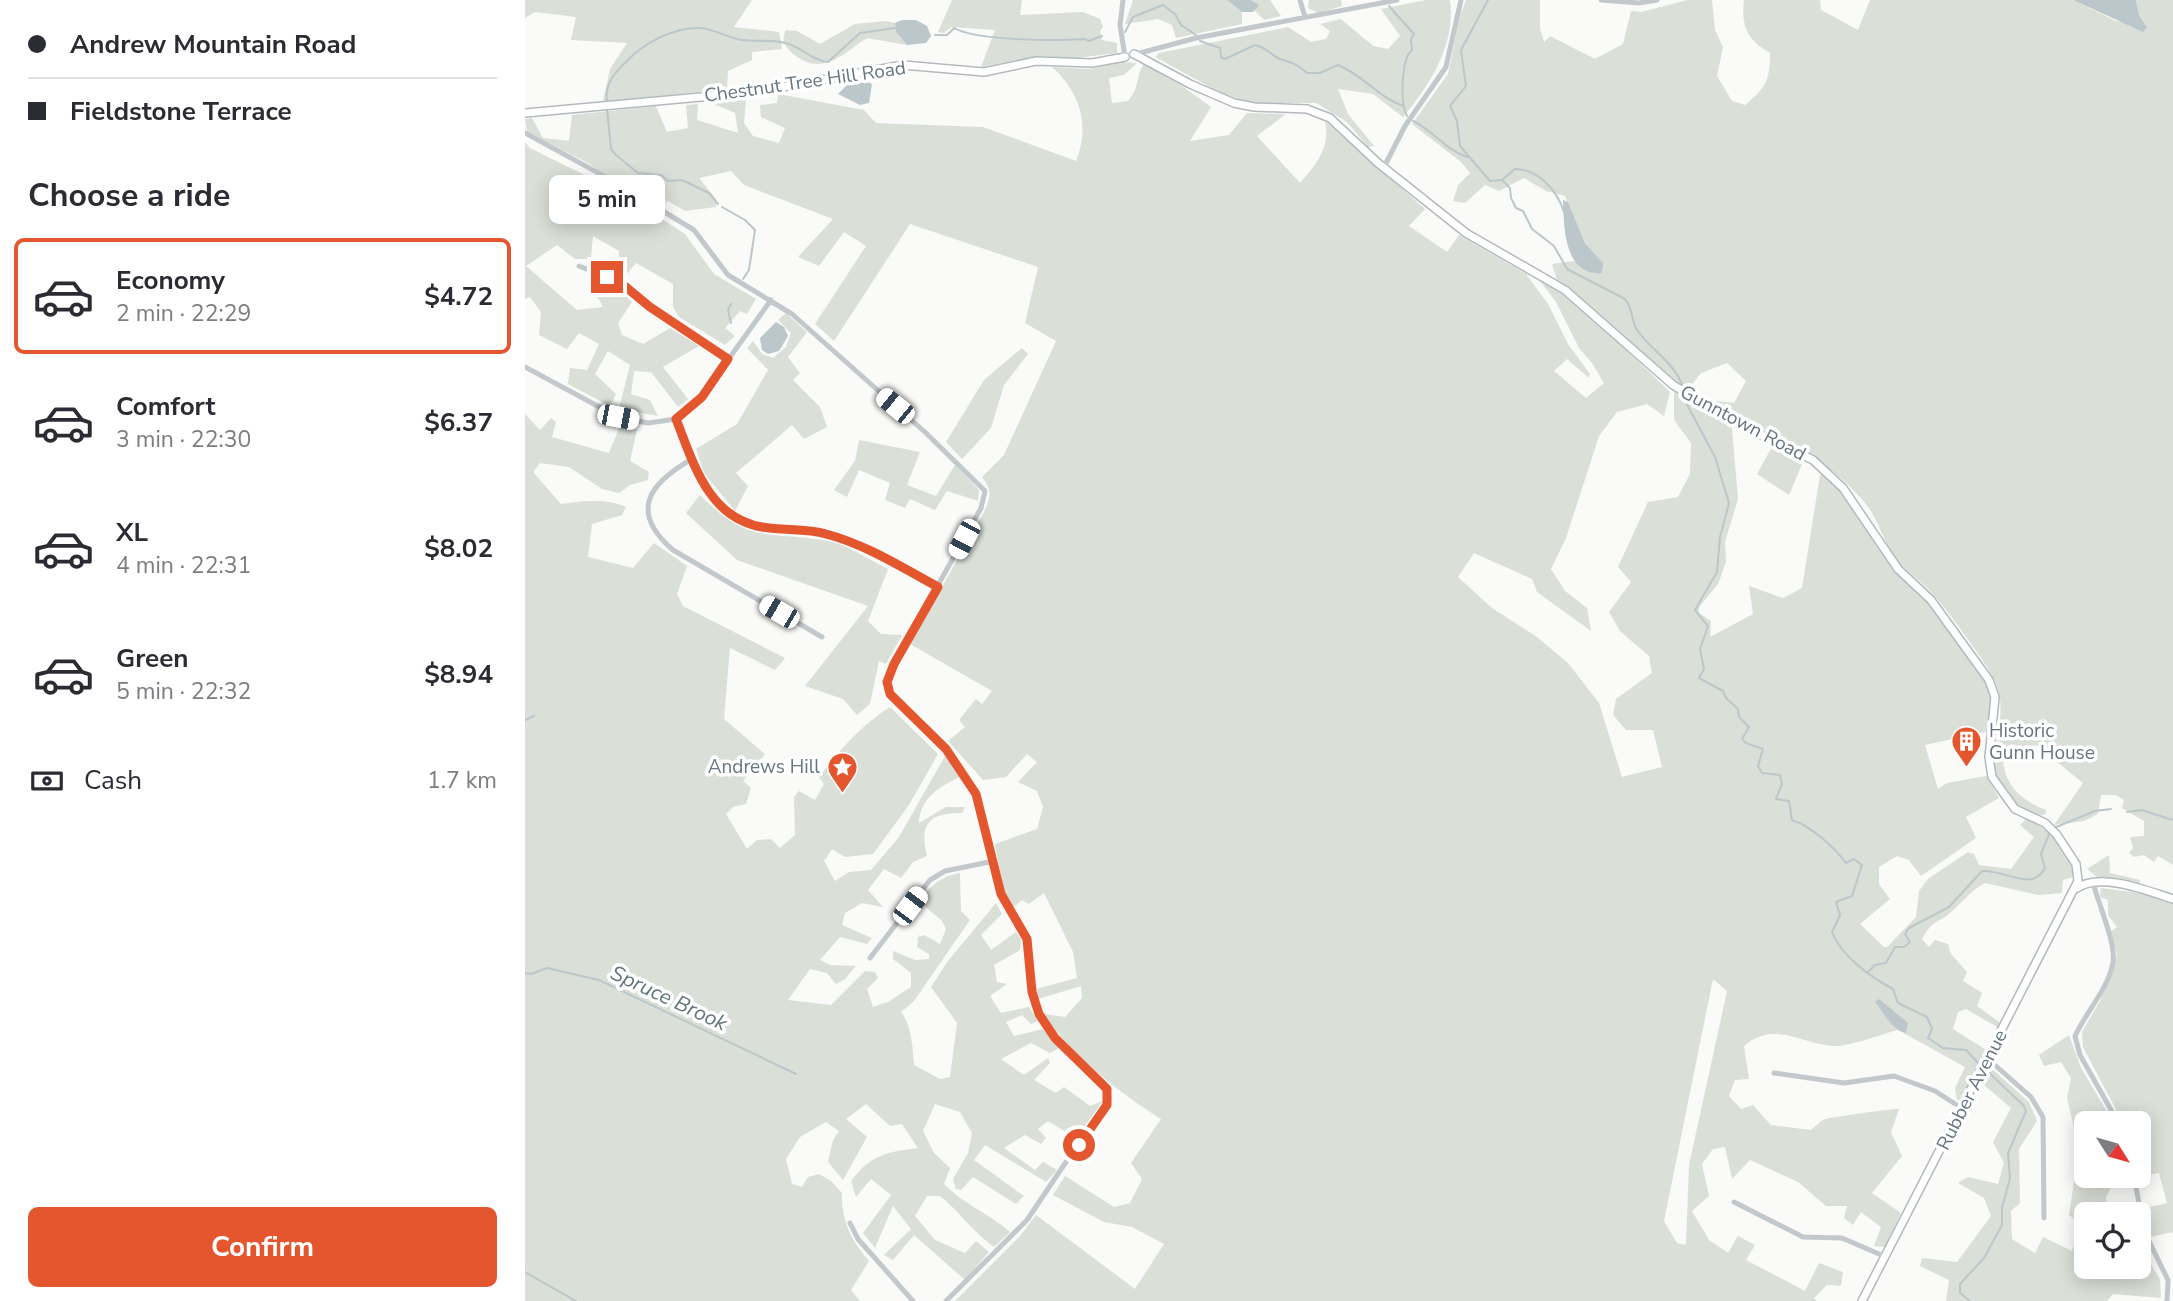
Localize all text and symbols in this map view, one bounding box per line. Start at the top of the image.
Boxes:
text: Andrew Mountain Road [70,27,356,62]
street label: Chestnut Tree Hill Road [703,55,907,109]
text: Fieldstone Terrace [70,94,292,129]
text: Choose a ride [28,174,230,217]
callout: 5 min [549,176,665,224]
text: 5 min [577,184,637,215]
route end [591,261,623,293]
text: Economy [116,263,225,298]
icon: car [32,265,95,328]
text: $4.72 [424,279,493,314]
text: 2 min · 22:29 [116,298,251,329]
street label: Gunntown Road [1676,379,1810,467]
car [873,385,918,427]
text: Comfort [116,389,216,424]
icon: car [32,391,95,454]
car [596,403,641,431]
text: $6.37 [424,405,493,440]
text: 3 min · 22:30 [116,424,251,455]
text: XL [116,515,148,550]
car [945,516,984,562]
icon: car [32,517,95,580]
text: $8.02 [424,531,493,566]
text: 4 min · 22:31 [116,550,251,581]
car [756,592,803,632]
text: Green [116,641,189,676]
icon: car [32,643,95,706]
text: $8.94 [424,657,493,692]
text: 5 min · 22:32 [116,676,251,707]
place label: Historic Gunn House [1989,718,2095,766]
building icon: Historic Gunn House [1949,725,1983,769]
place icon: Andrews Hill [826,750,860,794]
place label: Andrews Hill [708,754,820,780]
icon: cash [28,762,66,800]
text: Cash [84,763,142,798]
text: 1.7 km [427,765,497,796]
car [889,883,932,929]
water label: Spruce Brook [606,959,732,1038]
street label: Rubber Avenue [1930,1025,2014,1155]
north arrow [2074,1111,2151,1188]
map controls [2074,1111,2151,1279]
route start [1063,1129,1095,1161]
button: locate [2074,1202,2151,1279]
button: Confirm [28,1207,497,1287]

